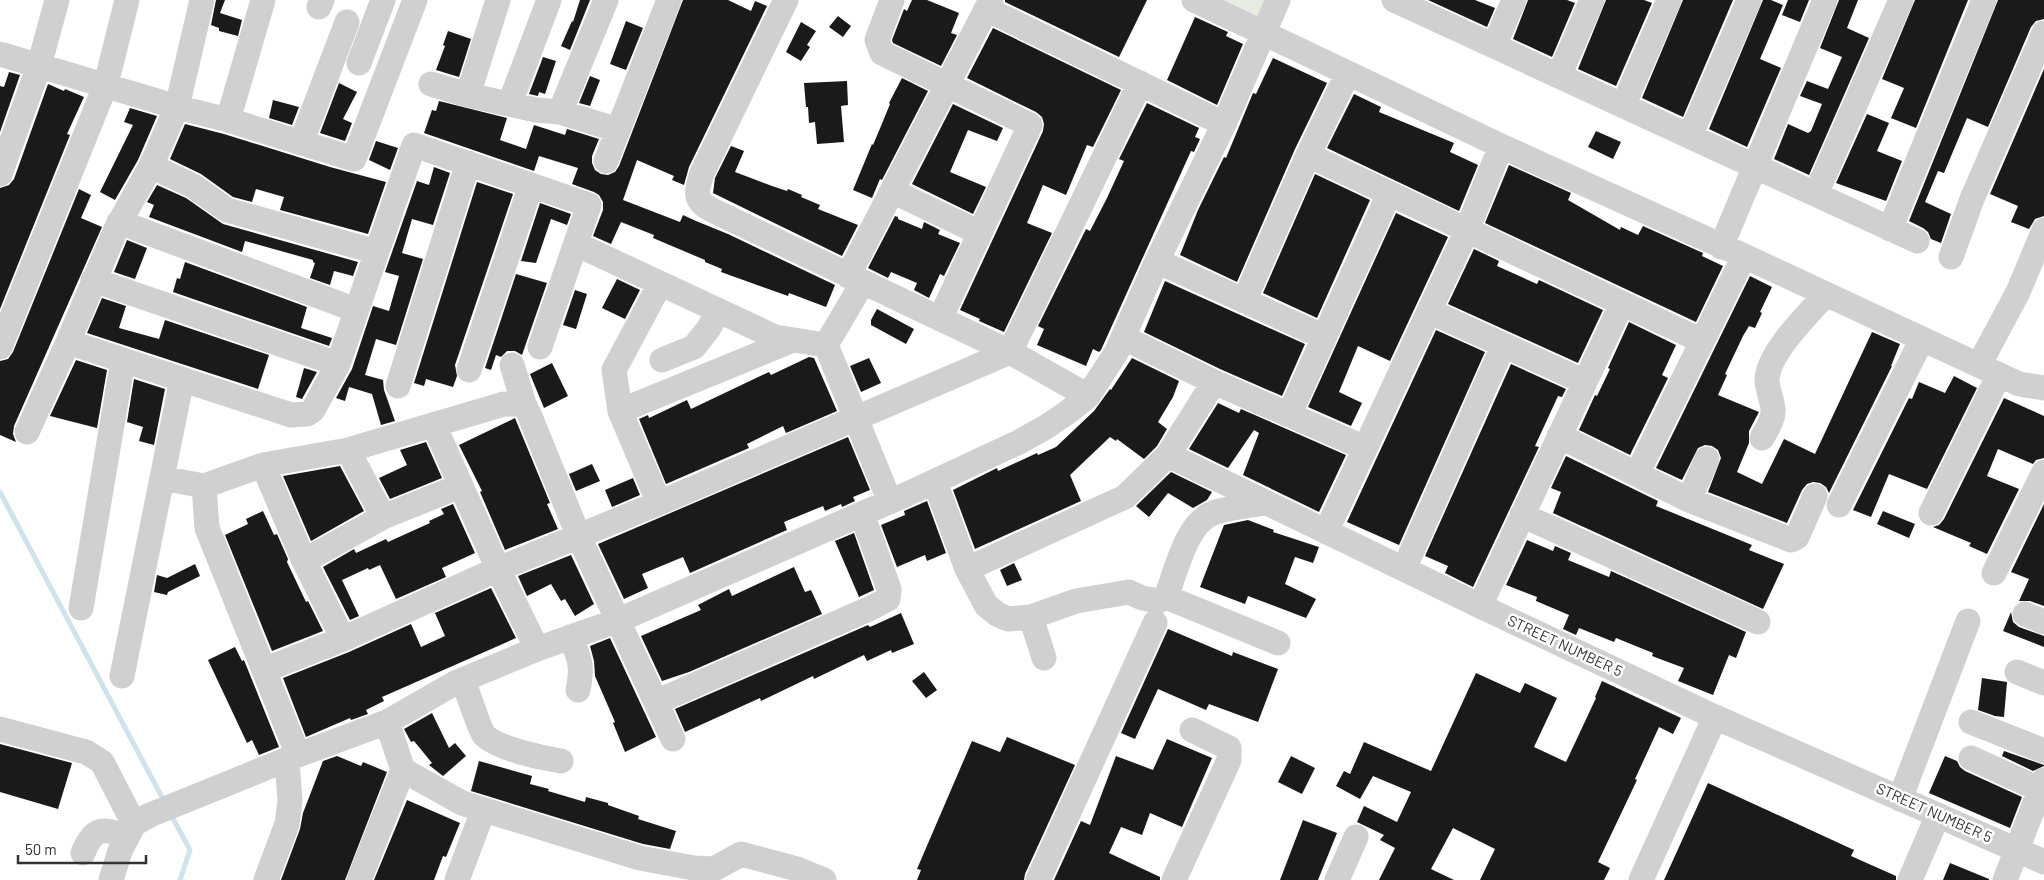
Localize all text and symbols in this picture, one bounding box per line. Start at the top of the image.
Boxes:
street label: STREET NUMBER 5 [1505,611,1626,680]
street label: STREET NUMBER 5 [1874,778,1995,846]
scale bar [18,832,145,864]
text: 50 m [25,840,57,858]

